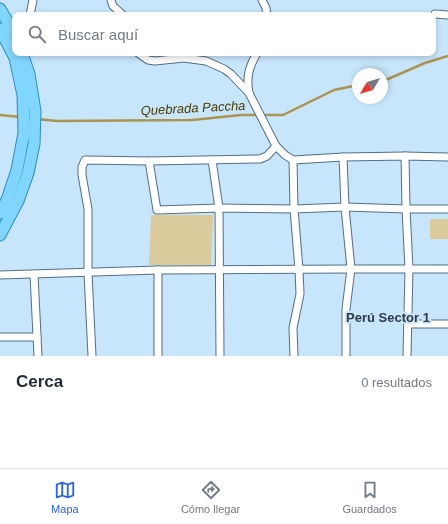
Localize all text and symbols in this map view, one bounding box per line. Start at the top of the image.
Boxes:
search box [12,12,436,56]
icon: search [26,23,48,45]
text: Buscar aquí [58,26,138,43]
north arrow [352,68,388,104]
water label: Quebrada Paccha [140,98,246,118]
district label: Perú Sector 1 [346,310,430,325]
text: Cerca [16,372,63,391]
text: 0 resultados [361,375,432,390]
tab: Mapa [51,479,79,515]
tab: Cómo llegar [181,479,240,515]
tab: Guardados [342,479,397,515]

